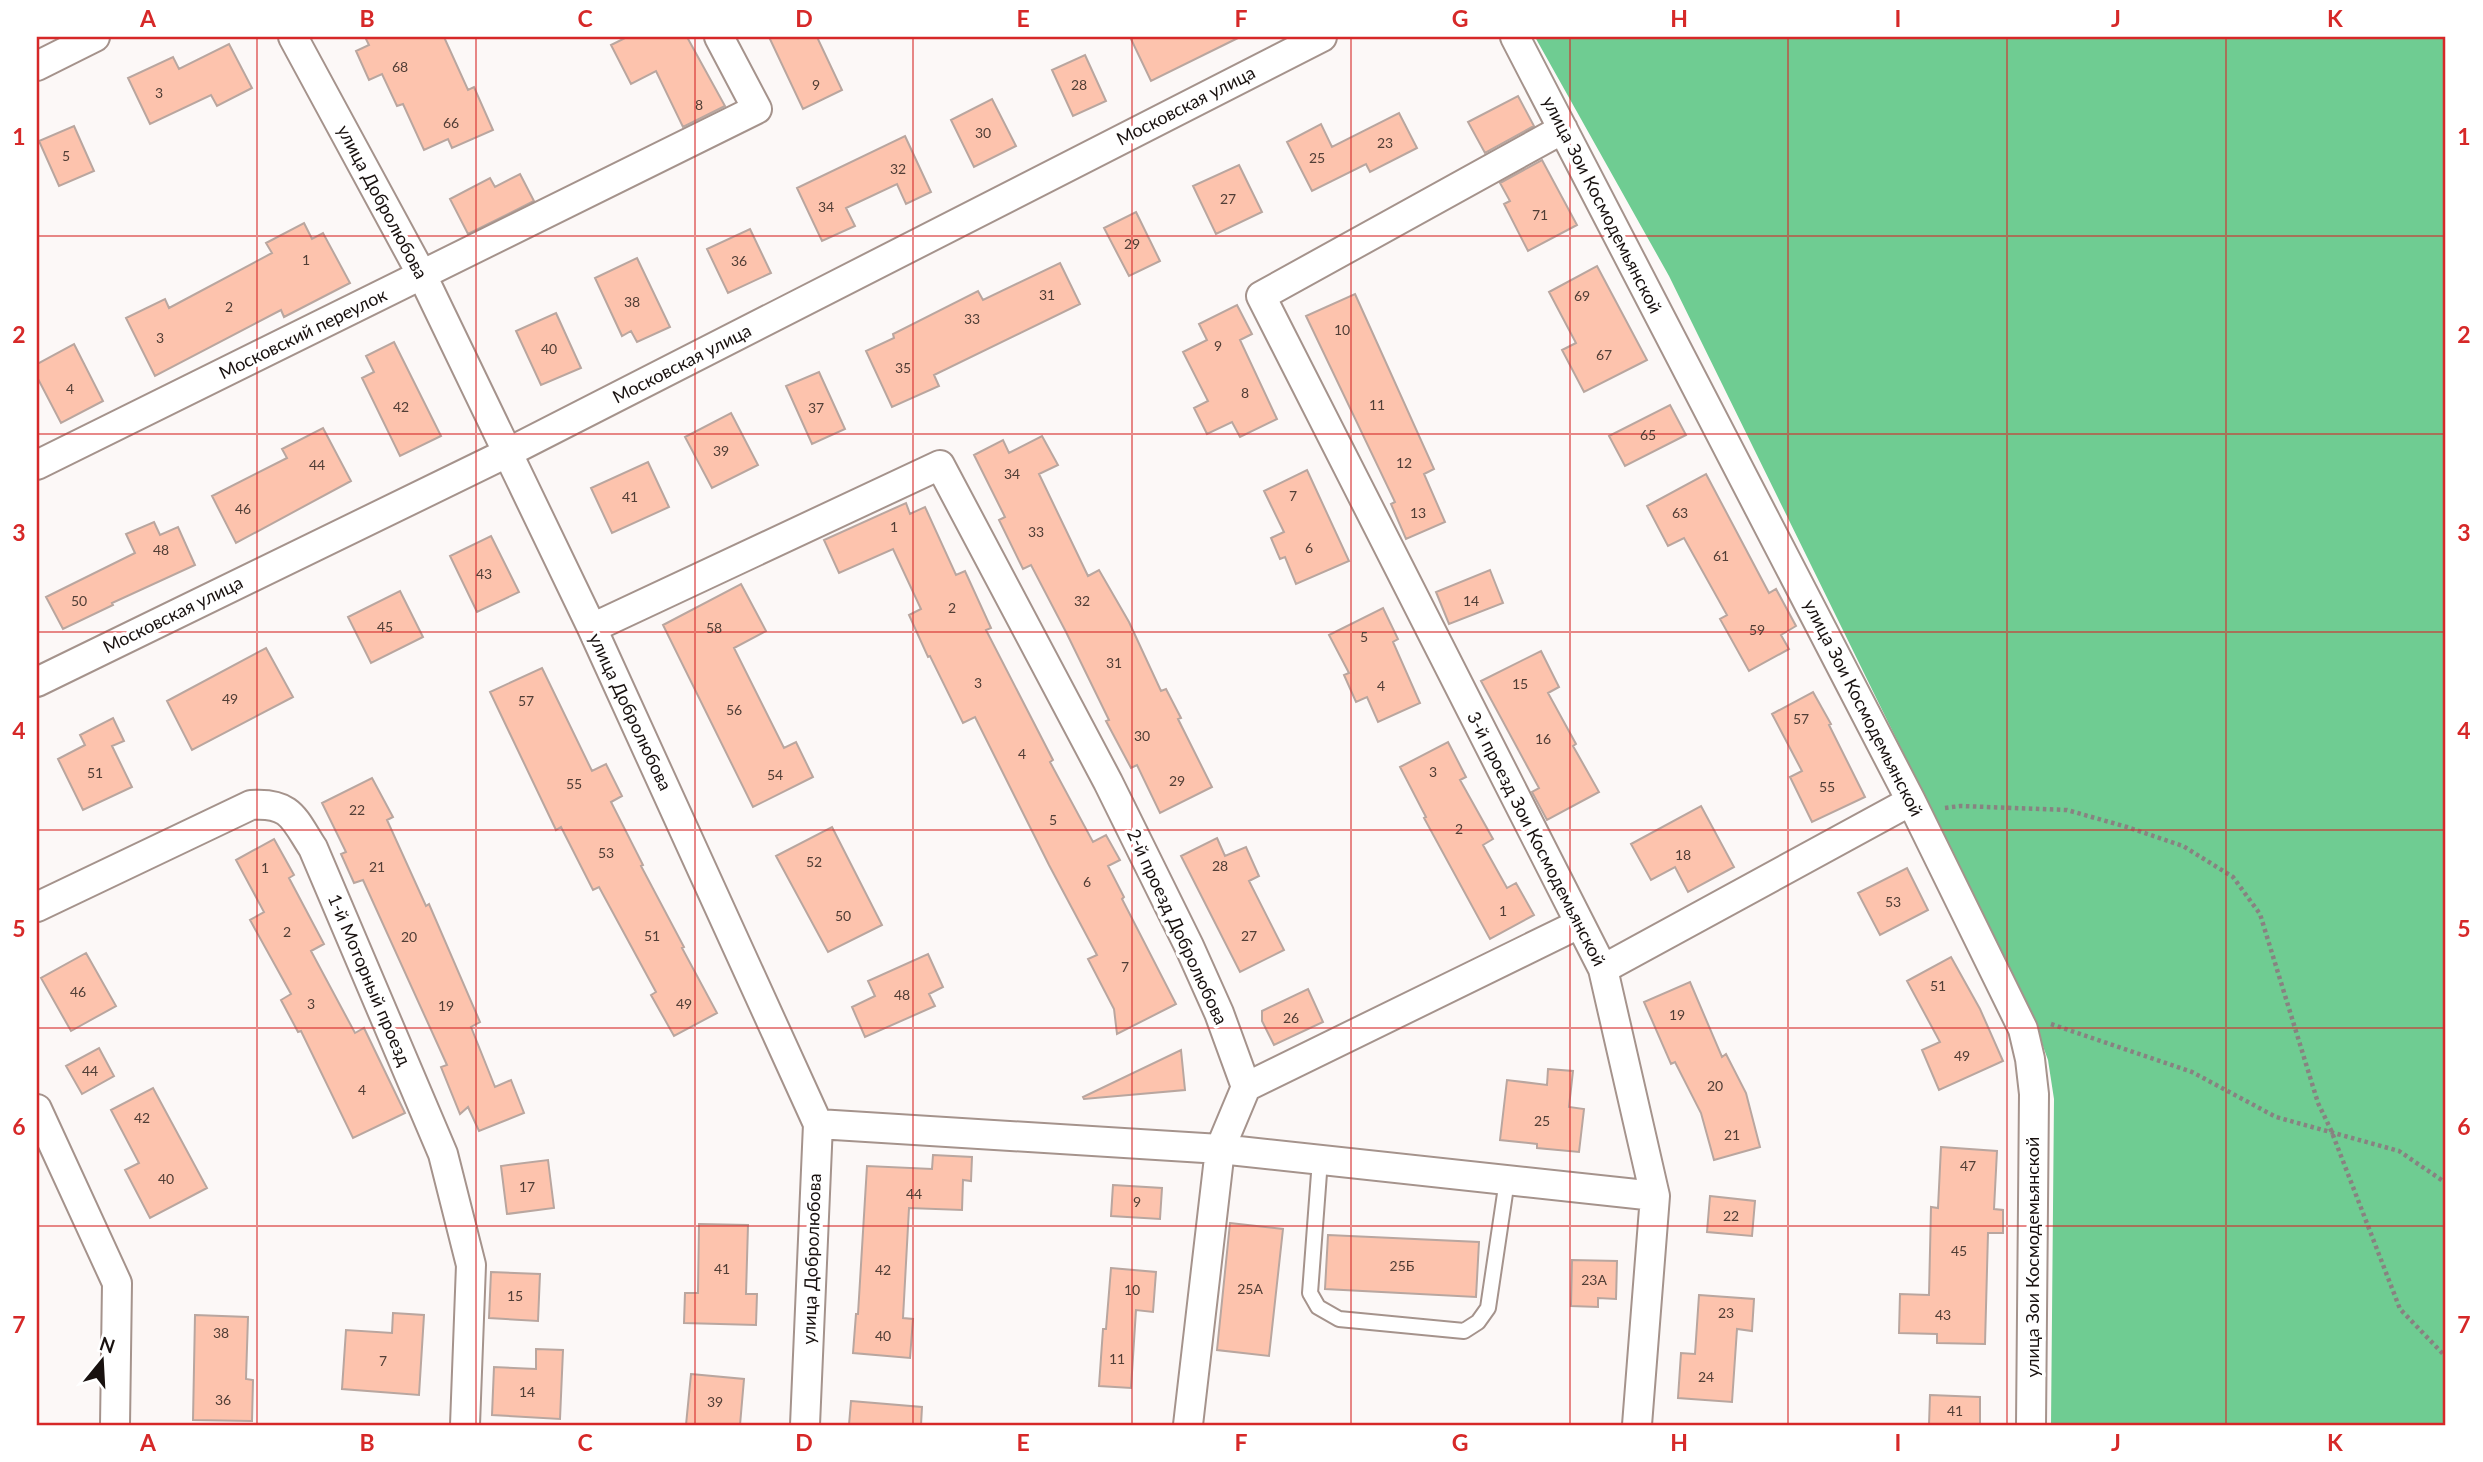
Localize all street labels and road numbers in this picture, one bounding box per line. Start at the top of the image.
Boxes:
street label: Московская улица [1112,61,1259,150]
street label: улица Зои Космодемьянской [1538,92,1667,317]
street label: улица Добролюбова [333,121,433,282]
street label: Московский переулок [215,283,391,383]
street label: Московская улица [608,319,755,408]
street label: Московская улица [99,571,246,657]
street label: улица Зои Космодемьянской [1799,595,1928,820]
street label: улица Добролюбова [585,629,677,794]
street label: 3-й проезд Зои Космодемьянской [1463,708,1611,970]
street label: 2-й проезд Добролюбова [1123,825,1233,1028]
street label: 1-й Моторный проезд [324,890,416,1069]
street label: улица Зои Космодемьянской [2021,1137,2043,1377]
street label: улица Добролюбова [797,1173,825,1345]

